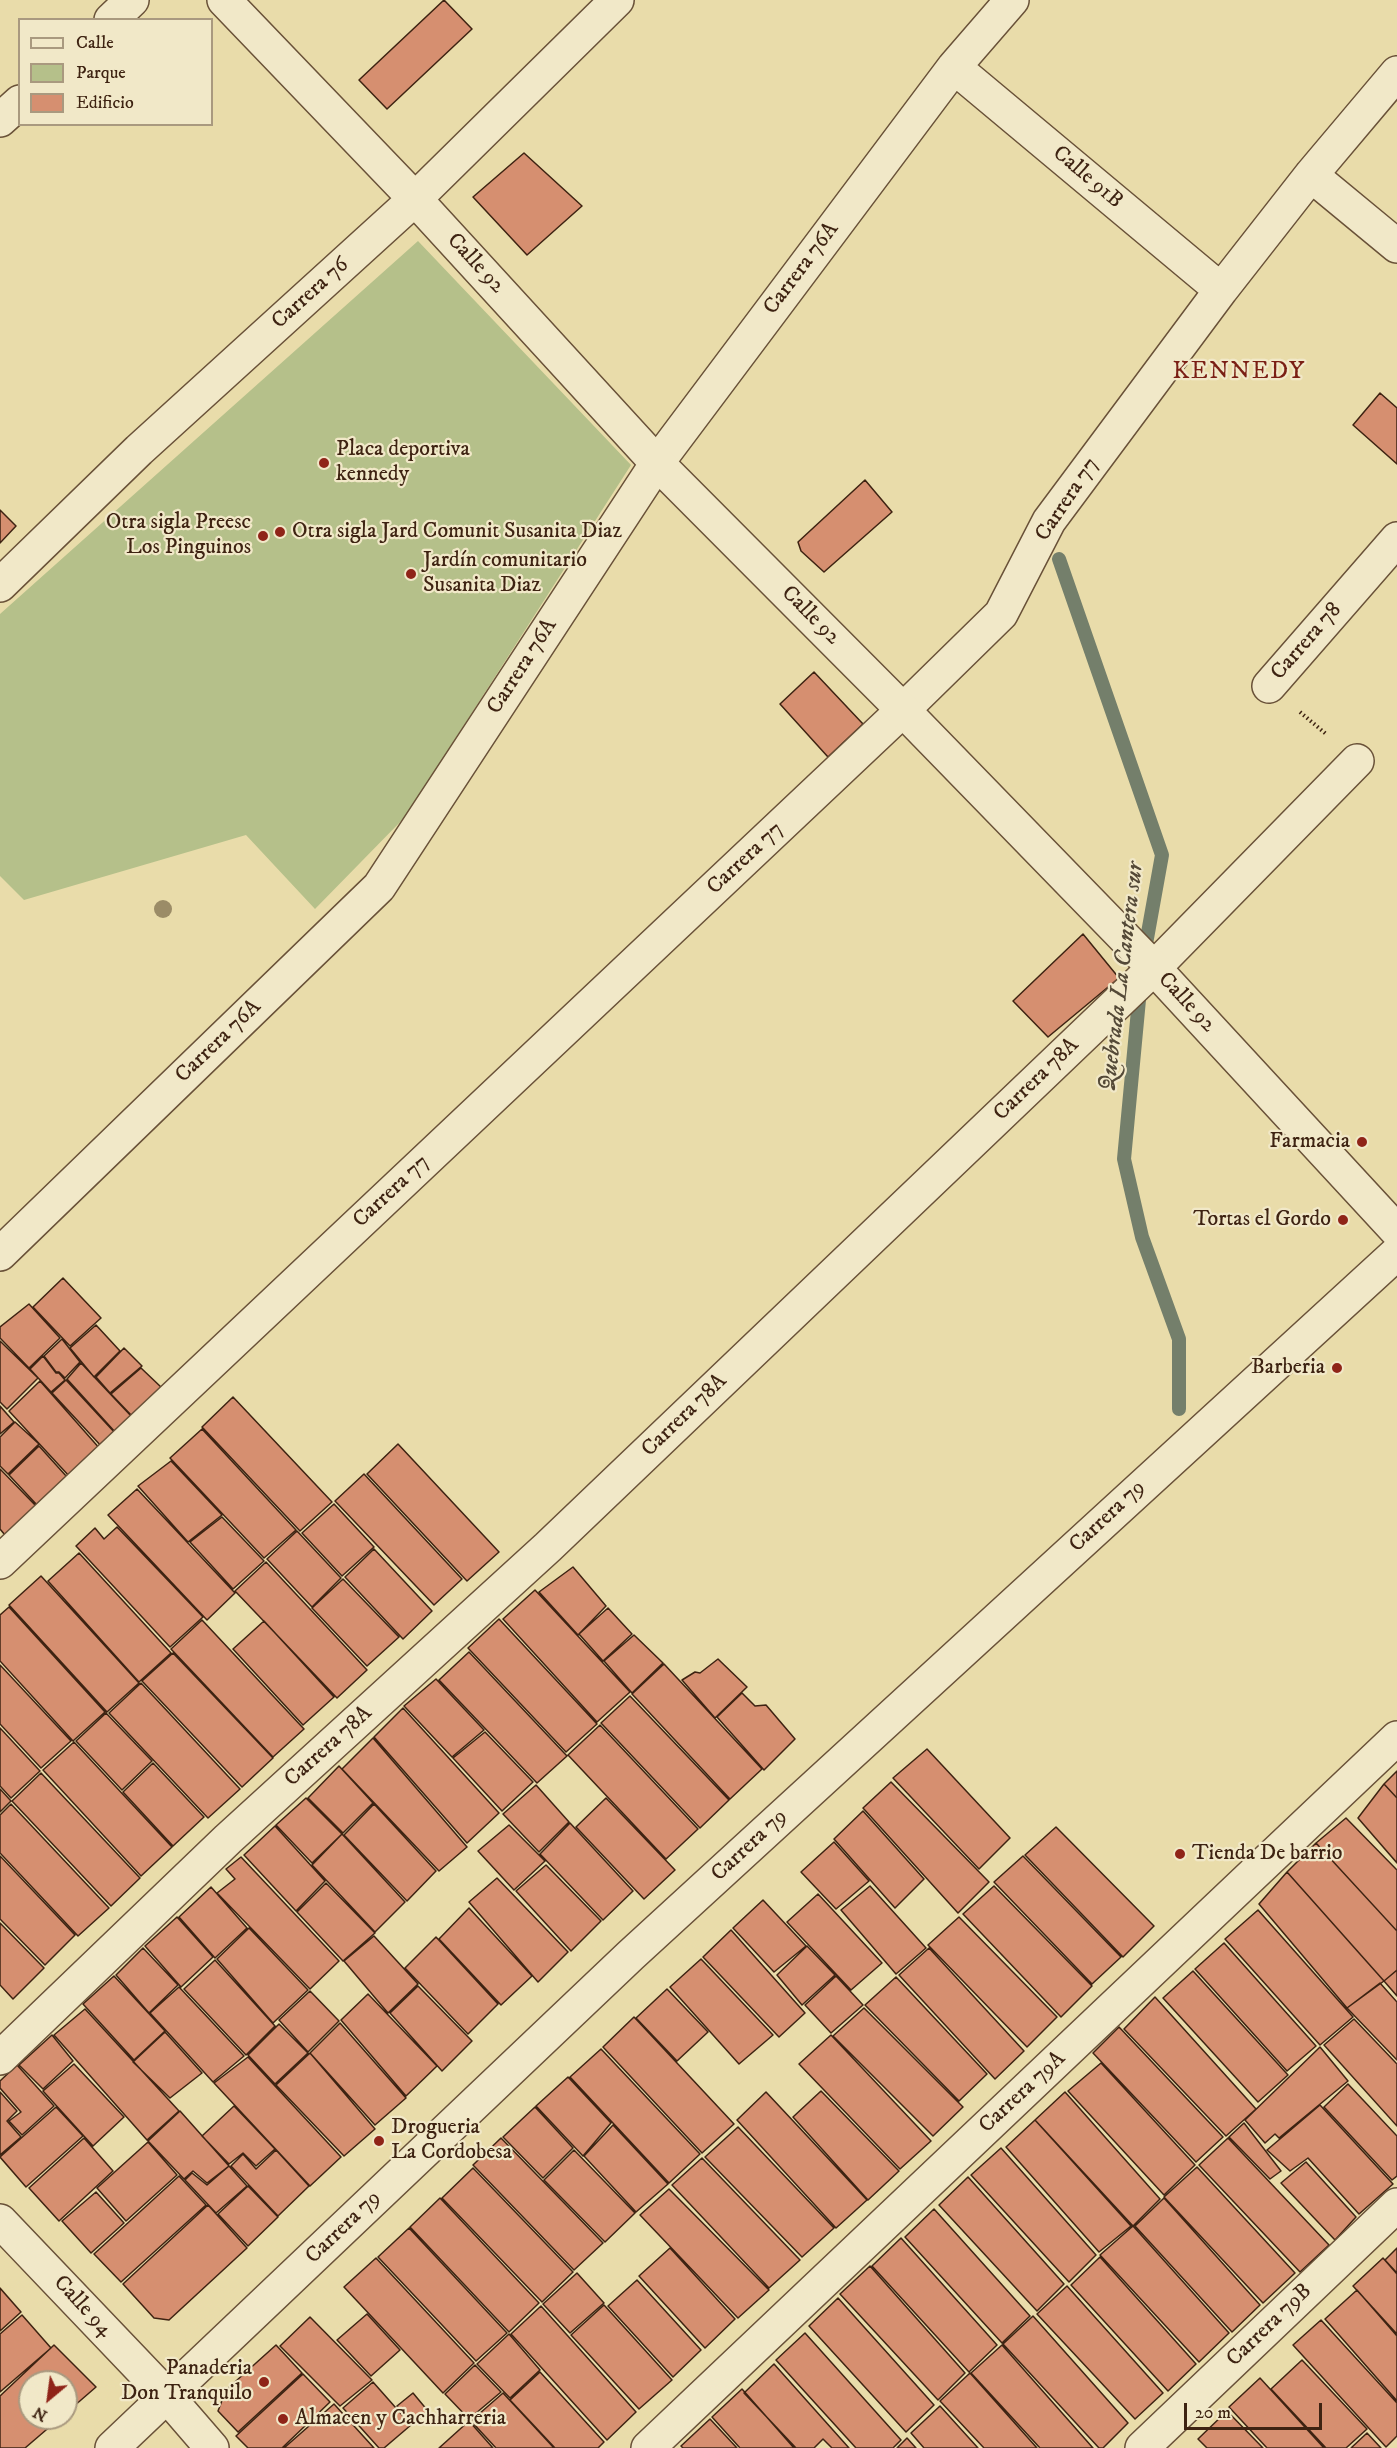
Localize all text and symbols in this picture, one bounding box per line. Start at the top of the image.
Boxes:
legend [18,18,213,126]
text: Calle [76,32,114,54]
text: Parque [76,62,126,84]
text: Edificio [76,92,134,114]
street label: Calle 91B [1046,141,1128,215]
street label: Carrera 76A [759,218,845,320]
street label: Calle 92 [441,228,509,300]
street label: Carrera 76 [267,253,355,335]
district label: KENNEDY [1172,359,1306,387]
place label: Placa deportiva kennedy [336,437,470,488]
street label: Carrera 77 [1031,453,1105,547]
marker: Placa deportiva kennedy [317,456,331,470]
place label: Otra sigla Preesc Los Pinguinos [106,510,251,562]
place label: Otra sigla Jard Comunit Susanita Diaz [292,519,622,545]
marker: Otra sigla Jard Comunit Susanita Diaz [273,525,287,539]
marker: Otra sigla Preesc Los Pinguinos [256,529,270,543]
place label: Jardín comunitario Susanita Diaz [423,548,587,600]
marker: Jardín comunitario Susanita Diaz [404,567,418,581]
street label: Calle 92 [775,581,845,651]
street label: Carrera 78 [1266,598,1348,686]
street label: Carrera 76A [482,614,564,720]
street label: Carrera 77 [702,817,790,901]
water label: Quebrada La Cantera sur [1095,861,1151,1093]
street label: Calle 92 [1152,967,1220,1039]
street label: Carrera 76A [171,995,267,1089]
street label: Carrera 78A [989,1033,1085,1127]
place label: Farmacia [1269,1129,1350,1155]
marker: Farmacia [1355,1135,1369,1149]
street label: Carrera 77 [348,1150,436,1234]
place label: Tortas el Gordo [1193,1207,1331,1233]
marker: Tortas el Gordo [1336,1213,1350,1227]
place label: Barberia [1251,1355,1325,1381]
marker: Barberia [1330,1361,1344,1375]
street label: Carrera 78A [637,1369,733,1463]
street label: Carrera 79 [1065,1475,1151,1559]
street label: Carrera 78A [280,1701,378,1793]
street label: Carrera 79 [707,1804,793,1888]
place label: Tienda De barrio [1192,1841,1342,1867]
marker: Tienda De barrio [1173,1847,1187,1861]
street label: Carrera 79A [974,2046,1072,2140]
place label: Drogueria La Cordobesa [391,2115,512,2166]
marker: Drogueria La Cordobesa [372,2134,386,2148]
street label: Carrera 79 [301,2186,387,2270]
street label: Calle 94 [47,2271,117,2343]
street label: Carrera 79B [1222,2279,1318,2373]
place label: Panaderia Don Tranquilo [121,2356,252,2408]
north arrow [18,2370,78,2430]
marker: Panaderia Don Tranquilo [257,2375,271,2389]
scale bar [1187,2391,1325,2429]
text: N [30,2402,51,2426]
text: 20 m [1195,2402,1231,2424]
place label: Almacen y Cachharreria [295,2406,506,2432]
marker: Almacen y Cachharreria [276,2412,290,2426]

